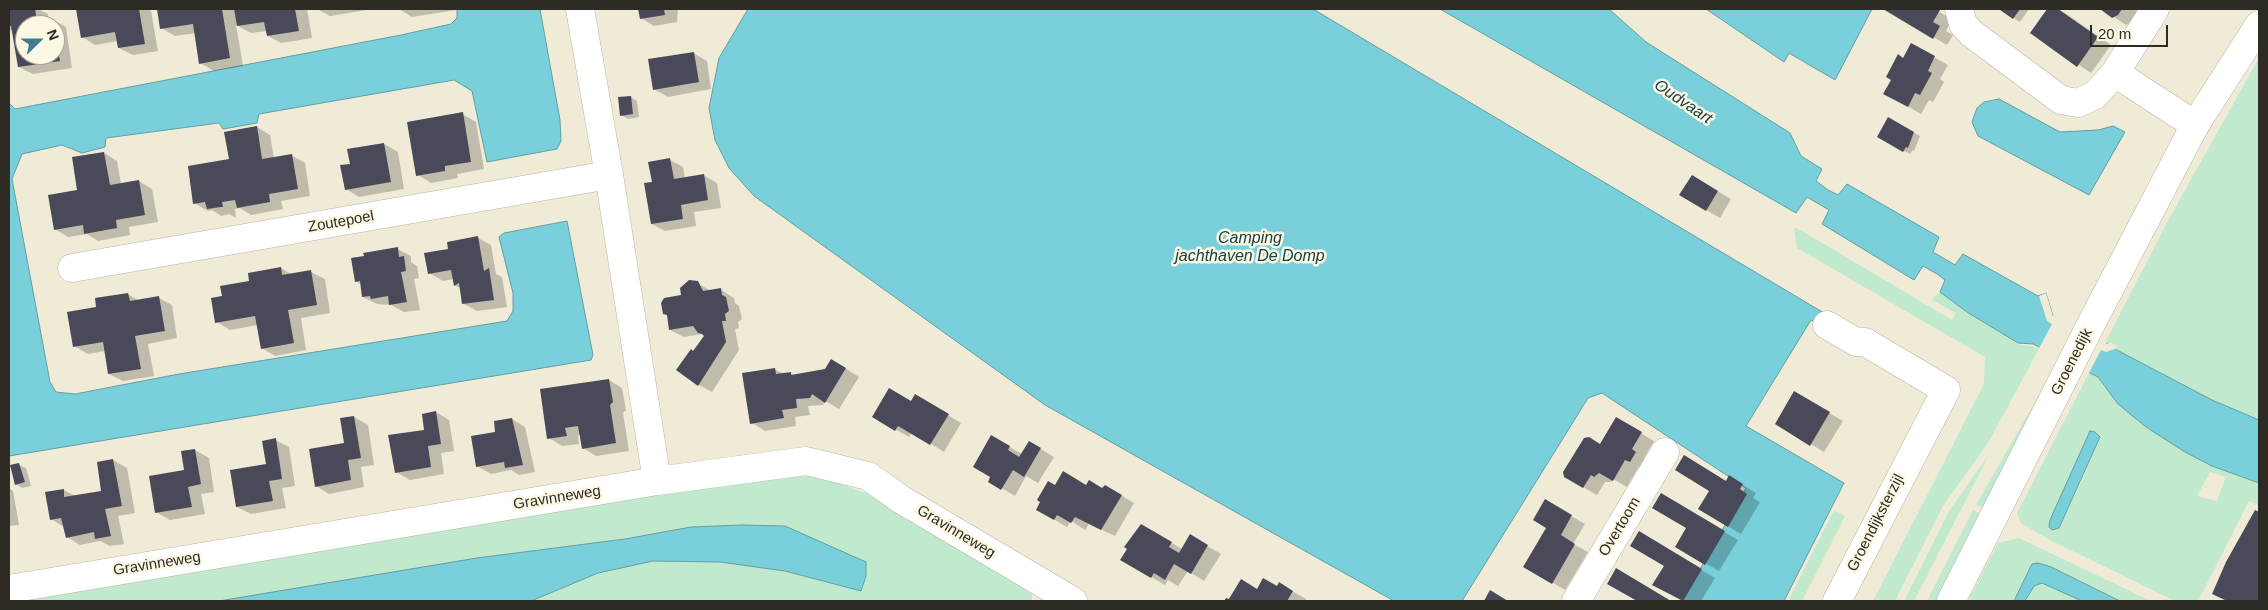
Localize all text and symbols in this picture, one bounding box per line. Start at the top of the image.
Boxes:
north arrow [15,15,65,65]
scale bar [2093,15,2170,47]
text: 20 m [2098,25,2131,42]
text: N [44,27,62,42]
water label: Oudvaart [1650,76,1716,128]
street label: Zoutepoel [307,207,375,237]
water label: Camping jachthaven De Domp [1175,229,1325,267]
street label: Groenedijk [2048,326,2096,398]
street label: Groendijksterzijl [1844,471,1908,575]
street label: Gravinneweg [512,482,602,514]
street label: Overtoom [1595,494,1645,560]
street label: Gravinneweg [913,502,999,562]
street label: Gravinneweg [112,548,202,580]

